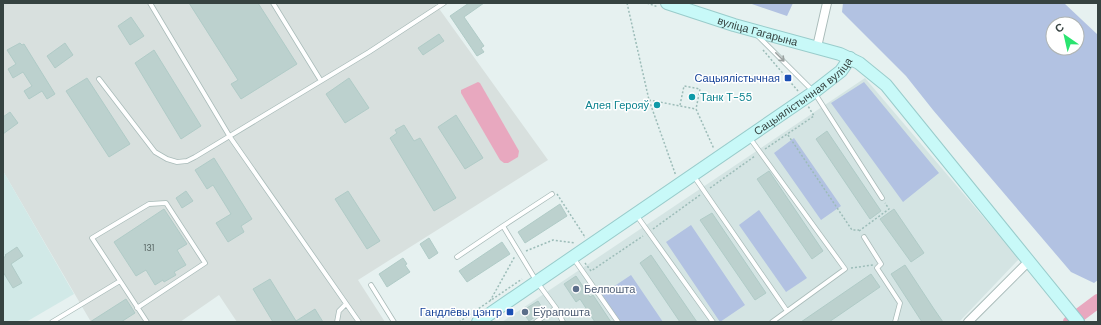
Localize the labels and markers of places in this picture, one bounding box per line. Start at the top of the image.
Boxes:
place label: Сацыялістычная [694,71,780,85]
marker: Сацыялістычная [783,73,793,83]
place label: Танк Т-55 [700,90,753,104]
marker: Танк Т-55 [687,92,697,102]
place label: Алея Герояў [585,98,649,112]
marker: Алея Герояў [652,100,662,110]
place label: Белпошта [584,282,636,296]
marker: Белпошта [571,284,581,294]
place label: Гандлёвы цэнтр [420,305,502,319]
place label: Еўрапошта [533,305,591,319]
marker: Гандлёвы цэнтр [505,307,515,317]
marker: Еўрапошта [520,307,530,317]

